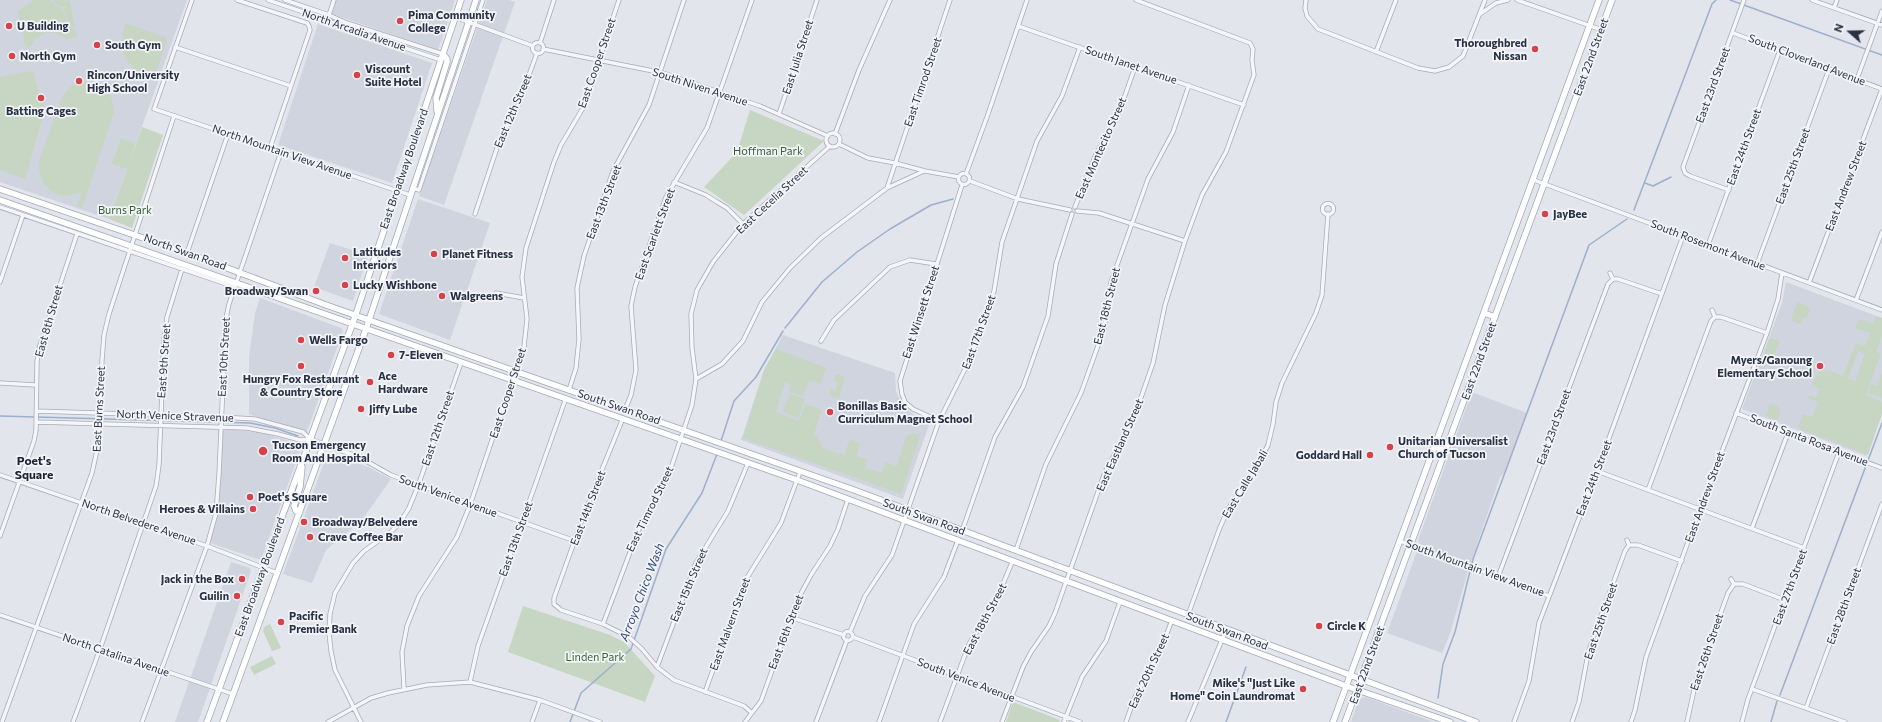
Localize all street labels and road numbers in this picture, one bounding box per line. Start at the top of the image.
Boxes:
street label: North Arcadia Avenue [300,6,408,54]
street label: East Cooper Street [575,16,619,110]
street label: East 22nd Street [1571,16,1611,98]
street label: East Julia Street [780,18,816,96]
street label: South Cloverland Avenue [1747,32,1867,88]
street label: East Timrod Street [902,36,944,128]
street label: South Janet Avenue [1083,43,1179,87]
street label: East 23rd Street [1693,45,1733,125]
street label: South Niven Avenue [651,65,749,109]
street label: East 12th Street [492,72,534,150]
street label: East Montecito Street [1073,95,1129,201]
street label: East Broadway Boulevard [377,107,431,231]
street label: East 24th Street [1724,107,1764,187]
street label: North Mountain View Avenue [210,122,354,182]
street label: East 25th Street [1773,126,1813,206]
street label: East Andrew Street [1823,139,1869,233]
street label: East 13th Street [584,163,624,241]
street label: East Cecelia Street [733,163,811,237]
street label: East Scarlett Street [632,186,678,282]
street label: South Rosemont Avenue [1649,217,1767,273]
street label: North Swan Road [142,231,228,273]
street label: East Winsett Street [900,264,942,360]
street label: East 18th Street [1091,266,1123,346]
street label: East 8th Street [32,283,66,359]
street label: East 17th Street [959,293,999,371]
street label: East 10th Street [215,317,233,397]
street label: East 22nd Street [1459,320,1499,402]
street label: East 9th Street [155,323,173,399]
street label: East Cooper Street [487,346,529,440]
street label: East Burns Street [90,366,108,452]
street label: South Swan Road [576,387,662,427]
street label: East 23rd Street [1534,387,1574,467]
street label: East 12th Street [419,389,457,467]
street label: East Eastland Street [1094,397,1146,493]
street label: North Venice Stravenue [116,407,234,425]
street label: South Santa Rosa Avenue [1748,411,1870,469]
street label: East 24th Street [1573,438,1615,518]
street label: East Calle Jabali [1219,447,1271,521]
street label: East Andrew Street [1682,450,1728,544]
street label: East Timrod Street [624,464,676,554]
street label: East 14th Street [568,469,608,547]
street label: South Venice Avenue [397,472,499,520]
street label: North Belvedere Avenue [80,496,198,548]
street label: South Swan Road [881,496,967,538]
street label: East 13th Street [496,500,536,578]
street label: East Broadway Boulevard [232,515,288,639]
street label: South Mountain View Avenue [1404,537,1546,599]
street label: East 15th Street [668,546,710,624]
street label: East 27th Street [1770,547,1810,627]
street label: East 28th Street [1824,566,1864,646]
street label: East Malvern Street [707,576,753,672]
street label: East 18th Street [961,581,1009,657]
street label: East 25th Street [1582,581,1620,661]
street label: East 16th Street [766,593,806,671]
street label: South Swan Road [1184,609,1270,653]
street label: East 26th Street [1688,612,1726,692]
street label: East 22nd Street [1347,624,1387,706]
street label: North Catalina Avenue [61,630,171,680]
street label: East 20th Street [1126,631,1172,711]
street label: South Venice Avenue [915,655,1017,705]

